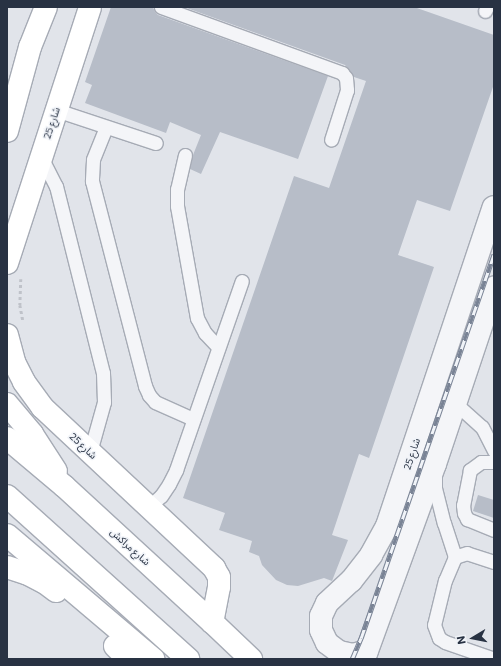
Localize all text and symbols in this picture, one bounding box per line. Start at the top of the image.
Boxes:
street label: شارع 25 [41,106,63,140]
street label: شارع 25 [67,430,99,462]
street label: شارع 25 [401,437,423,471]
street label: شارع مراكش [108,526,152,568]
north arrow [453,618,493,658]
text: N [454,635,468,645]

